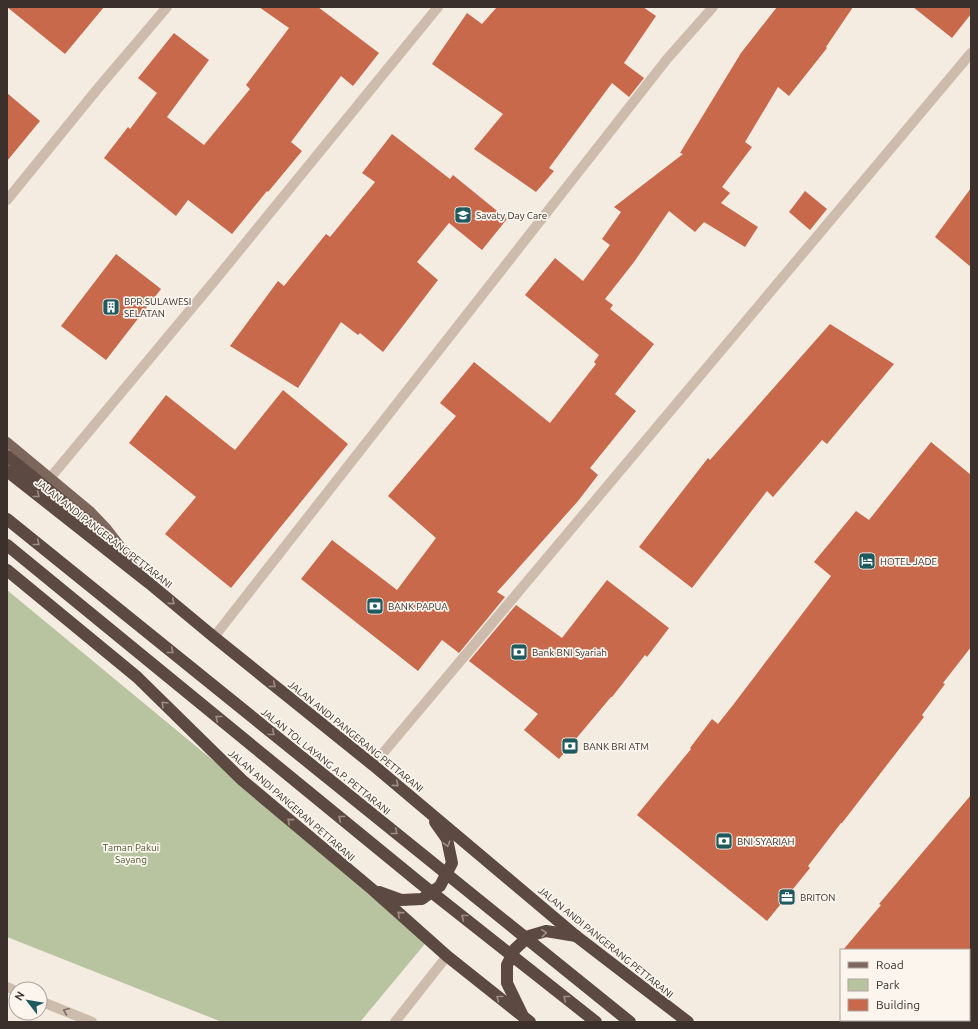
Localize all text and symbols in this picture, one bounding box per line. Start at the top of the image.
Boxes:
school or university icon: Savaty Day Care [453,205,473,225]
place label: Savaty Day Care [476,210,547,221]
place label: BPR SULAWESI SELATAN [124,296,191,319]
building icon: BPR SULAWESI SELATAN [101,297,121,317]
street label: JALAN ANDI PANGERANG PETTARANI [33,477,174,590]
one-way arrow [33,491,40,498]
one-way arrow [33,539,40,546]
hotel icon: HOTEL JADE [857,551,877,571]
place label: HOTEL JADE [880,556,938,567]
bank icon: BANK PAPUA [365,596,385,616]
one-way arrow [167,598,175,605]
place label: BANK PAPUA [388,601,448,612]
bank icon: Bank BNI Syariah [509,642,529,662]
one-way arrow [167,647,174,654]
place label: Bank BNI Syariah [532,647,607,658]
street label: JALAN ANDI PANGERANG PETTARANI [286,678,425,794]
one-way arrow [268,680,275,687]
one-way arrow [161,701,169,709]
street label: JALAN TOL LAYANG A.P. PETTARANI [259,706,392,817]
one-way arrow [216,716,223,723]
one-way arrow [268,728,275,735]
bank icon: BANK BRI ATM [560,736,580,756]
place label: BANK BRI ATM [583,741,649,752]
street label: JALAN ANDI PANGERAN PETTARANI [226,748,357,863]
one-way arrow [391,779,398,786]
one-way arrow [338,816,345,823]
one-way arrow [287,818,295,825]
one-way arrow [391,828,398,835]
bank icon: BNI SYARIAH [714,831,734,851]
place label: BNI SYARIAH [737,836,794,847]
one-way arrow [442,840,451,847]
park label: Taman Pakui Sayang [103,842,159,865]
street label: JALAN ANDI PANGERANG PETTARANI [536,884,675,1000]
office icon: BRITON [777,887,797,907]
place label: BRITON [800,892,835,903]
one-way arrow [397,911,405,919]
one-way arrow [461,915,468,922]
one-way arrow [541,928,547,937]
legend [840,949,970,1021]
text: Road [876,958,904,971]
text: Park [876,978,900,991]
north arrow [8,981,48,1021]
text: N [12,989,27,1002]
one-way arrow [497,995,504,1002]
one-way arrow [563,995,570,1002]
text: Building [876,998,920,1011]
one-way arrow [63,1008,70,1016]

